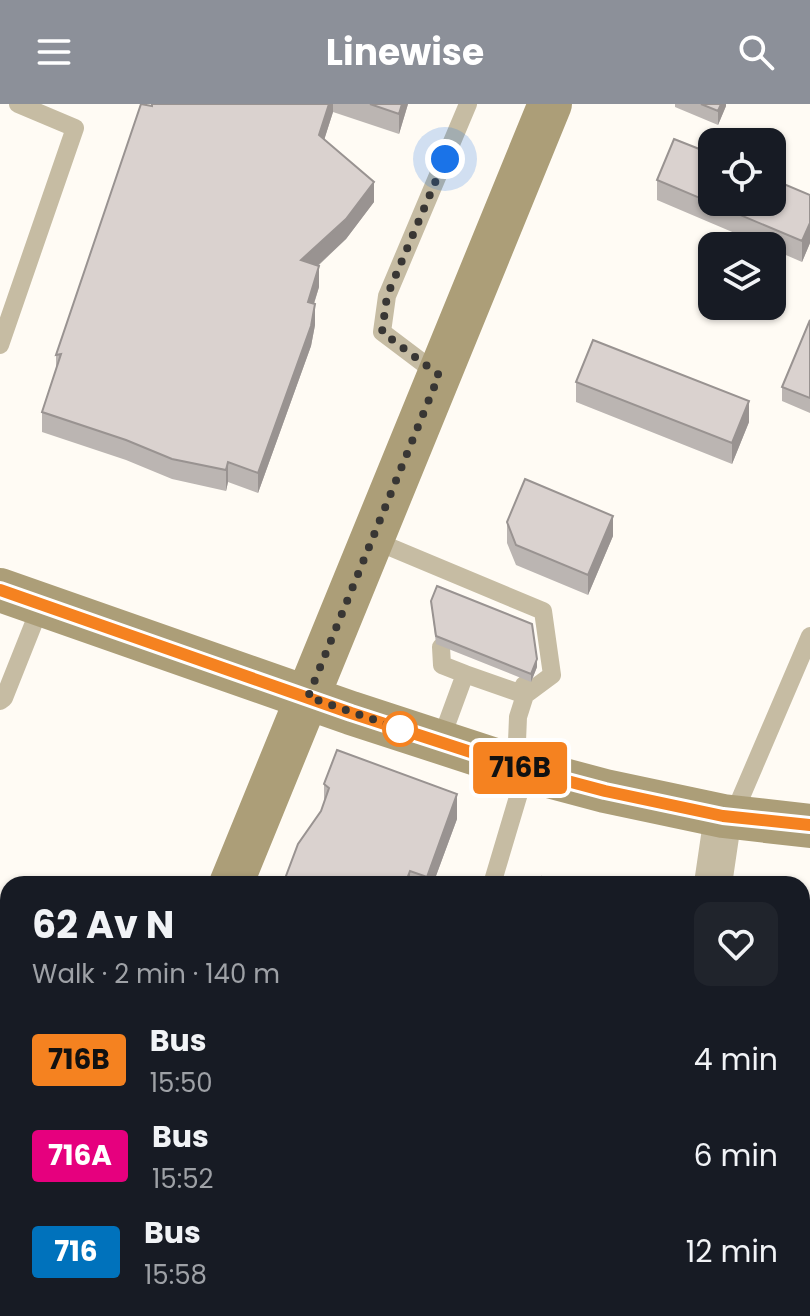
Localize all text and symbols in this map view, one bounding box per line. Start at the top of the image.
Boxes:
text: Linewise [326,27,484,78]
icon: menu [32,30,76,74]
icon: search [734,30,778,74]
map controls [698,128,786,320]
button: locate [698,128,786,216]
your location [425,139,465,179]
button: layers [698,232,786,320]
unlabelled marker [383,712,417,746]
line badge: 716B [464,742,576,794]
text: 716B [489,748,551,787]
text: 62 Av N [32,898,174,951]
button: heart [694,902,778,986]
text: Walk · 2 min · 140 m [32,956,280,992]
text: Bus [150,1019,207,1062]
text: 4 min [694,1038,778,1081]
text: 716B [48,1040,110,1079]
text: 15:50 [150,1065,213,1101]
text: Bus [152,1115,209,1158]
text: 6 min [693,1134,778,1177]
text: 716A [48,1136,112,1175]
text: 15:52 [152,1161,213,1197]
text: Bus [144,1211,201,1254]
text: 12 min [686,1230,778,1273]
text: 716 [54,1232,98,1271]
text: 15:58 [144,1257,207,1293]

